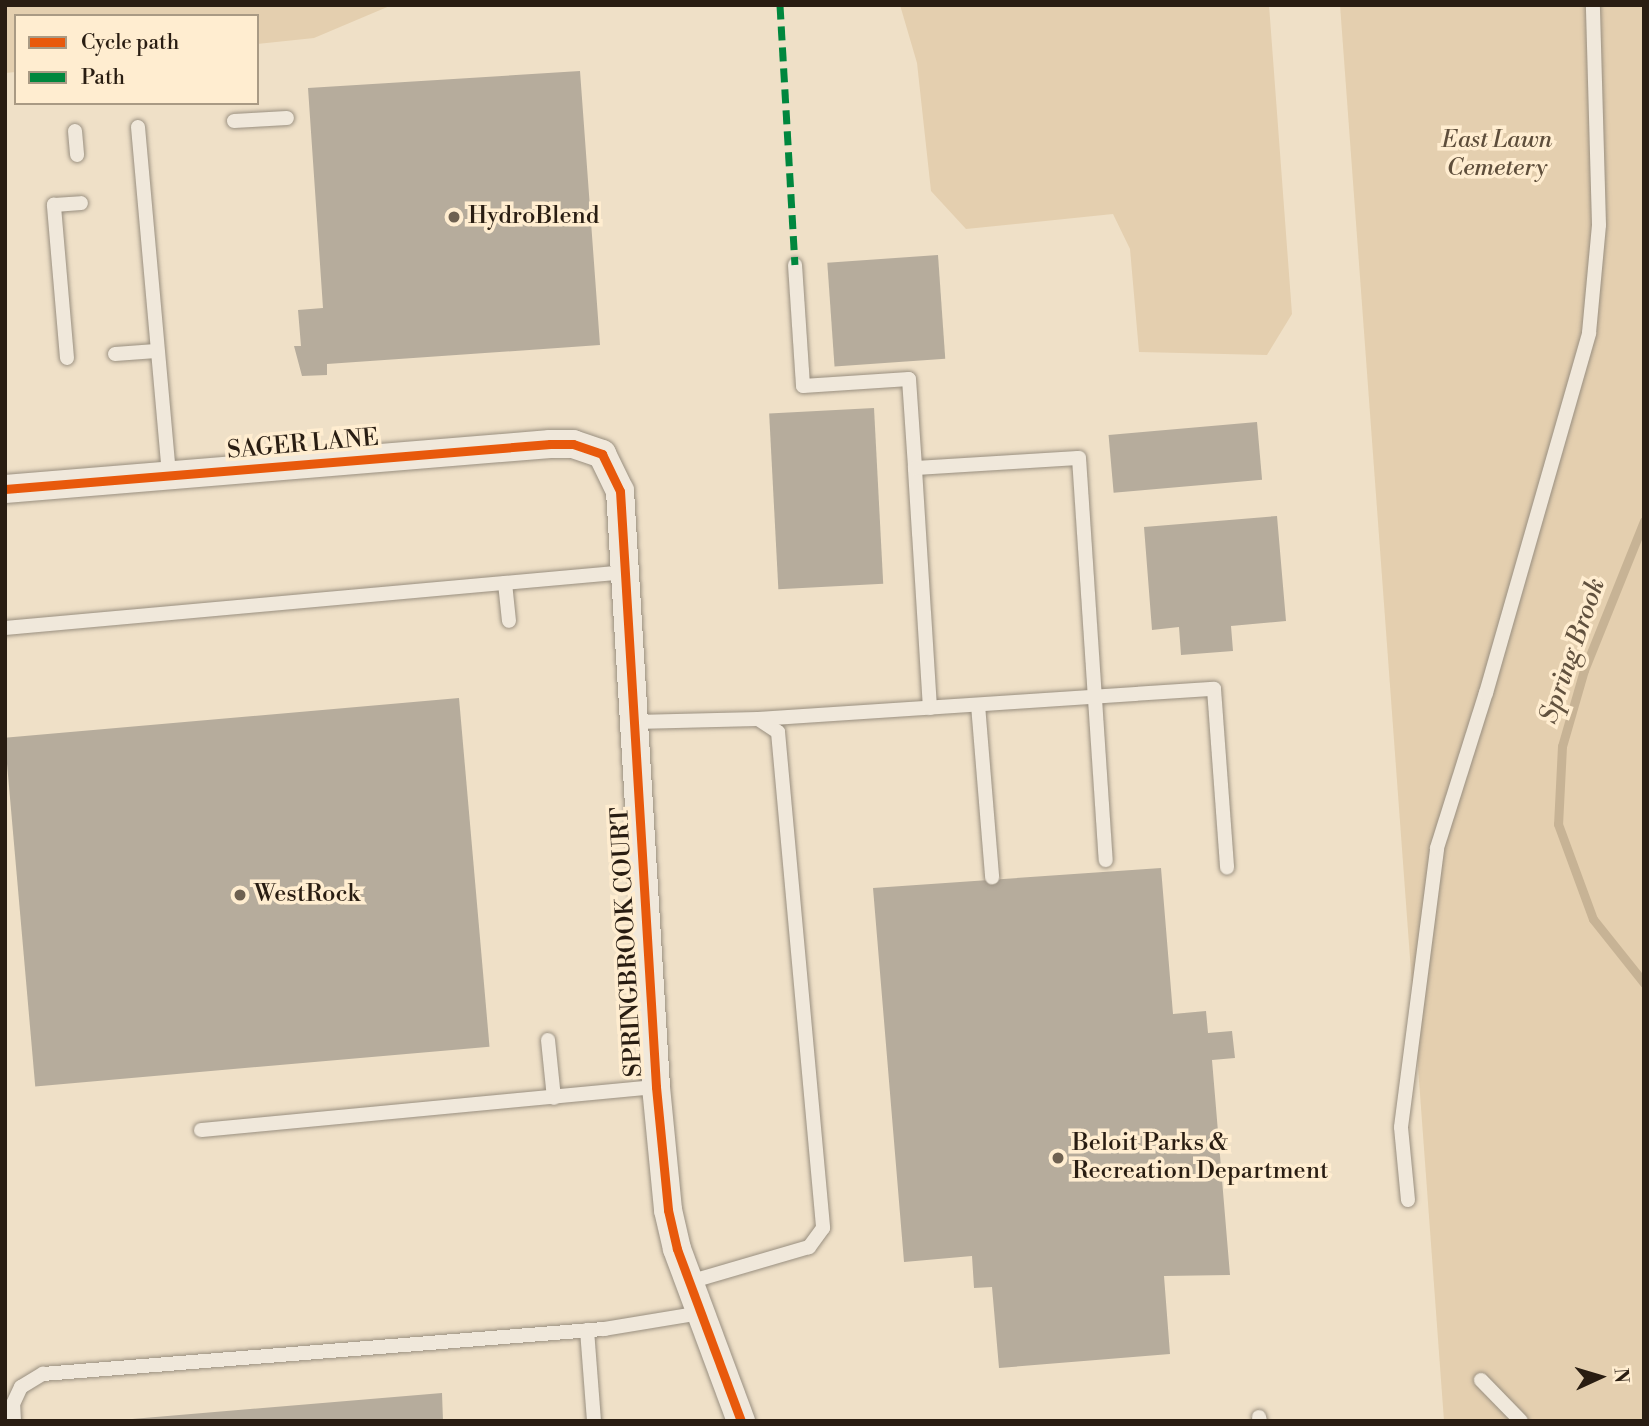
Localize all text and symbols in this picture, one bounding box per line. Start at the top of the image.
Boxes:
legend [14,14,259,105]
text: Cycle path [81,30,179,56]
text: Path [81,65,125,91]
park label: East Lawn Cemetery [1442,127,1552,183]
place label: HydroBlend [468,203,599,231]
marker: HydroBlend [446,209,462,225]
street label: SAGER LANE [226,424,380,466]
water label: Spring Brook [1534,574,1612,728]
street label: SPRINGBROOK COURT [607,806,649,1078]
place label: WestRock [254,881,360,909]
marker: WestRock [232,887,248,903]
place label: Beloit Parks & Recreation Department [1072,1130,1328,1186]
marker: Beloit Parks & Recreation Department [1050,1150,1066,1166]
north arrow [1565,1342,1635,1412]
text: N [1608,1367,1633,1384]

